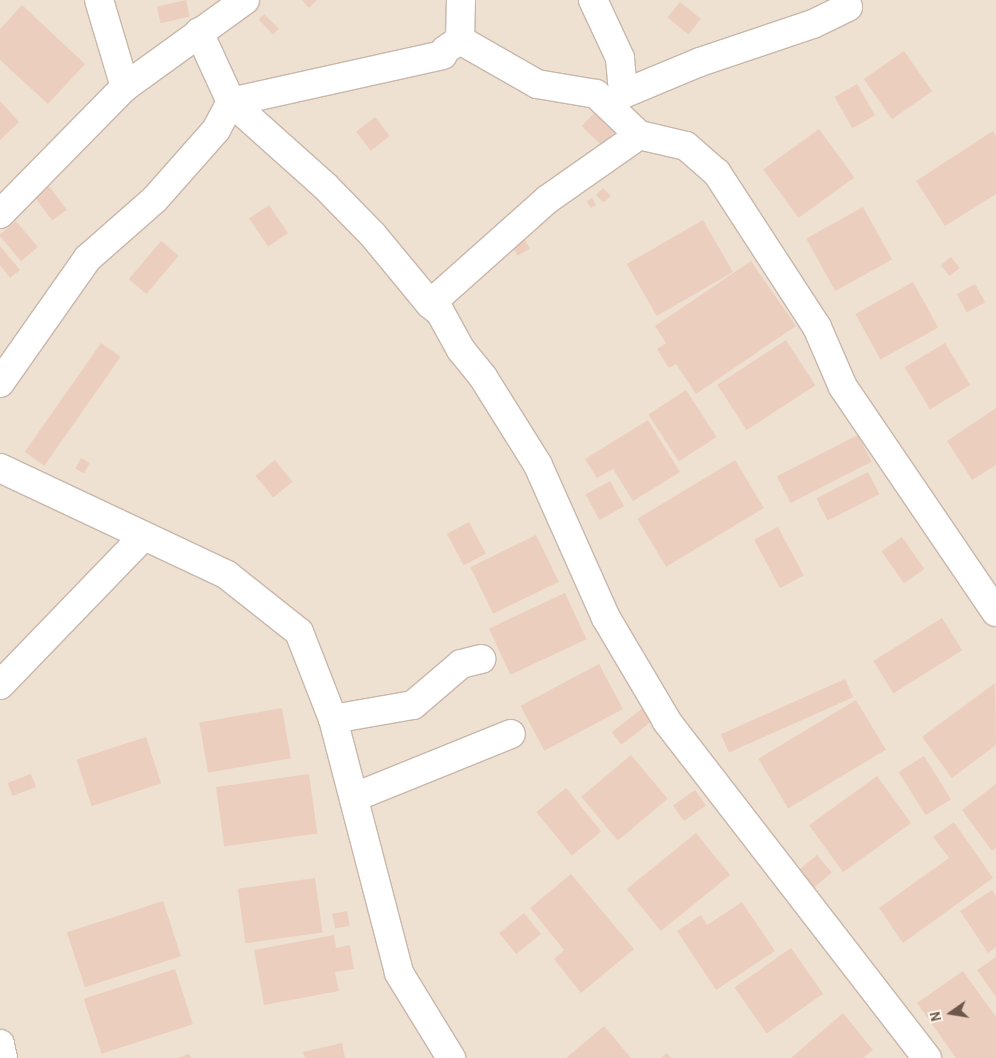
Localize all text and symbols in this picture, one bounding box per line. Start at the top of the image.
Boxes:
north arrow [926,988,976,1038]
text: N [928,1010,944,1023]

